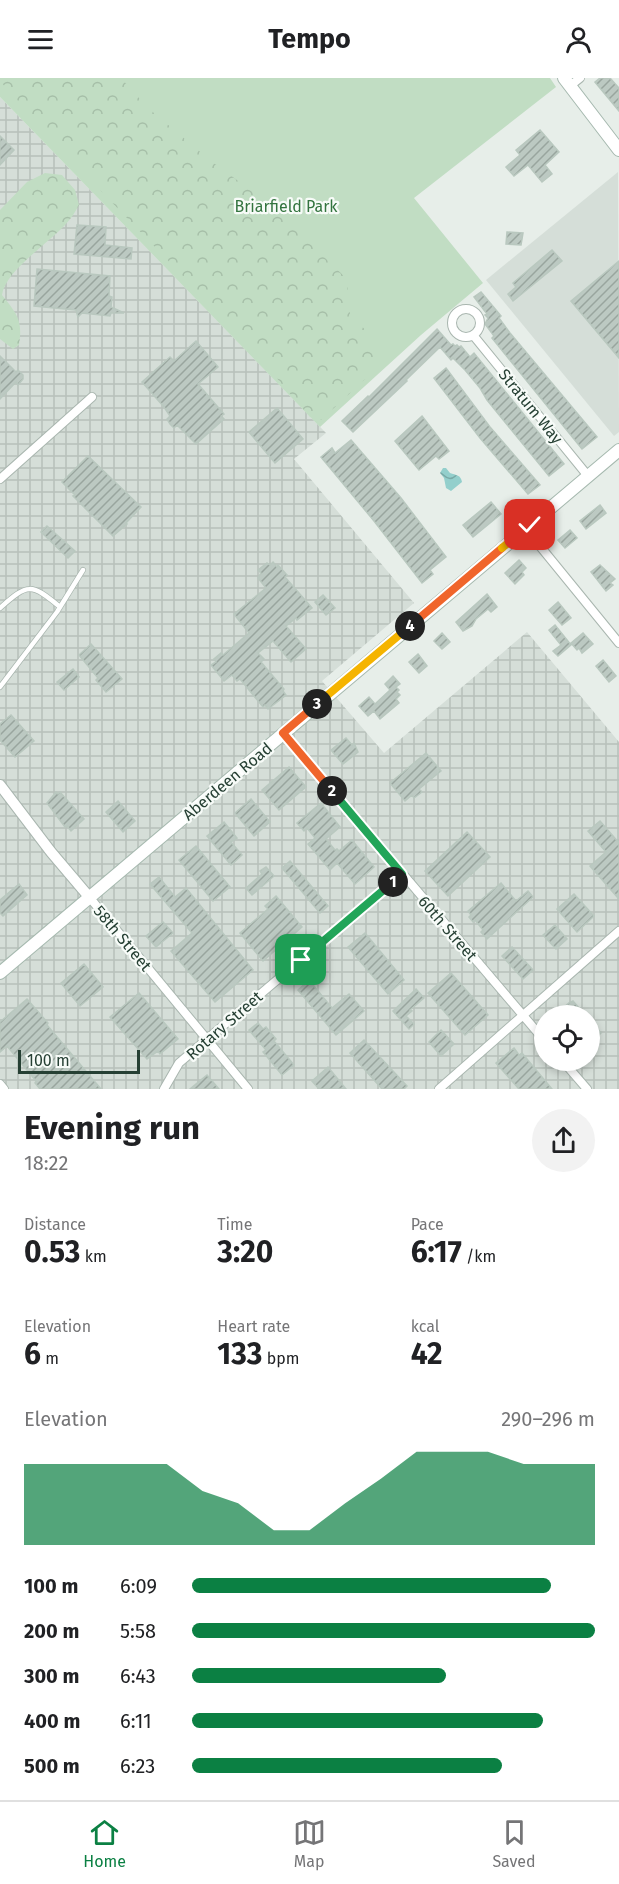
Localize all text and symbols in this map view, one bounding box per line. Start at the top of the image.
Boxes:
icon: menu [24,23,57,56]
text: Tempo [268,23,351,55]
icon: person [562,23,595,56]
park label: Briarfield Park [234,197,338,216]
street label: Stratum Way [495,365,567,448]
pin [504,499,555,550]
icon: check [513,508,546,541]
pin: 4 [395,611,425,641]
text: 4 [405,616,415,635]
pin: 3 [302,689,332,719]
text: 3 [313,694,321,713]
street label: Aberdeen Road [179,739,276,824]
pin: 2 [317,776,347,806]
text: 2 [328,781,336,800]
pin: 1 [378,867,408,897]
text: 1 [389,872,397,891]
street label: 60th Street [414,892,481,965]
street label: 58th Street [90,902,156,975]
pin [275,934,326,985]
icon: arrive [284,943,317,976]
street label: Rotary Street [182,987,267,1064]
map controls [534,1005,600,1071]
button: locate [534,1005,600,1071]
scale bar [18,1047,140,1074]
text: 100 m [27,1051,70,1070]
text: Evening run [24,1108,200,1148]
button: share [532,1109,595,1172]
text: 18:22 [24,1151,68,1175]
text: Distance [24,1215,86,1234]
text: Time [217,1215,253,1234]
text: Pace [411,1215,444,1234]
text: 0.53 [24,1234,80,1270]
text: 3:20 [217,1234,273,1270]
text: 6:17 [411,1234,462,1270]
text: km [80,1247,107,1266]
text: /km [462,1247,496,1266]
text: Elevation [24,1317,91,1336]
text: Heart rate [217,1317,290,1336]
text: kcal [411,1317,439,1336]
text: 6 [24,1336,41,1372]
text: 133 [217,1336,262,1372]
text: 42 [411,1336,443,1372]
text: m [41,1349,59,1368]
text: bpm [262,1349,299,1368]
text: Elevation [24,1407,108,1431]
text: 290–296 m [501,1407,595,1431]
text: 100 m [24,1574,78,1598]
text: 6:09 [120,1574,157,1598]
text: 200 m [24,1619,79,1643]
text: 5:58 [120,1619,156,1643]
text: 300 m [24,1664,79,1688]
text: 6:43 [120,1664,156,1688]
text: 400 m [24,1709,80,1733]
text: 6:11 [120,1709,152,1733]
text: 500 m [24,1754,80,1778]
text: 6:23 [120,1754,155,1778]
tab: Home [83,1816,126,1871]
tab: Map [293,1816,326,1871]
tab: Saved [492,1816,536,1871]

